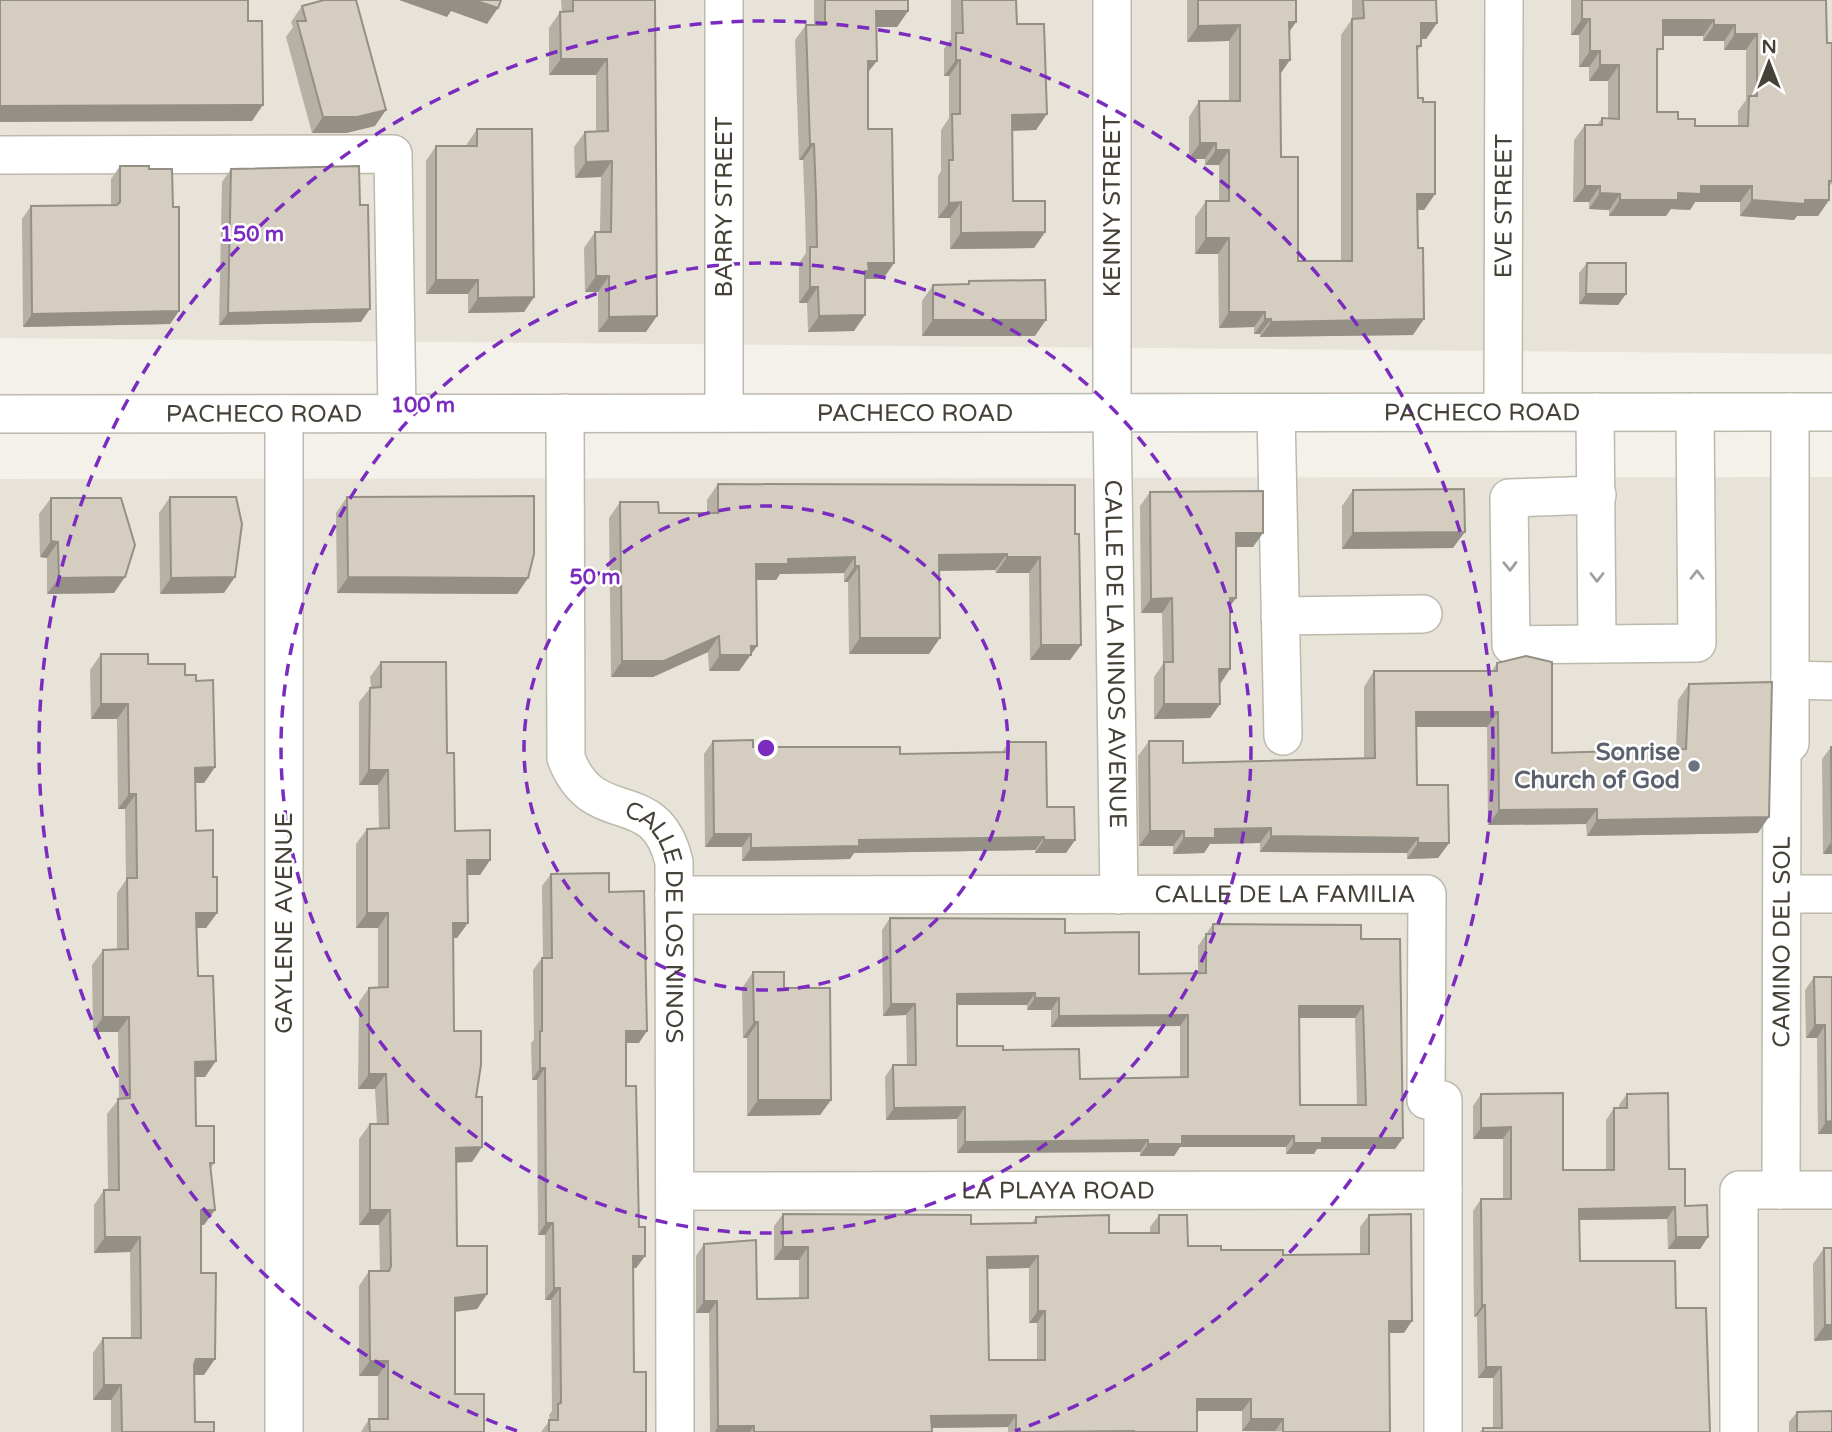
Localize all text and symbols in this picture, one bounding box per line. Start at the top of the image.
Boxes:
north arrow [1734,28,1804,98]
text: N [1761,36,1777,58]
street label: KENNY STREET [1098,114,1127,297]
street label: BARRY STREET [710,116,739,298]
street label: EVE STREET [1489,133,1519,278]
text: 150 m [220,222,284,247]
text: 100 m [391,393,455,418]
street label: PACHECO ROAD [1384,398,1580,427]
street label: PACHECO ROAD [817,399,1013,428]
street label: PACHECO ROAD [166,400,362,429]
street label: CALLE DE LA NINOS AVENUE [1098,480,1132,828]
one-way arrow [1502,561,1518,572]
text: 50 m [569,565,621,590]
one-way arrow [1689,569,1705,580]
one-way arrow [1589,572,1604,583]
centre of rings [754,736,778,760]
place label: Sonrise Church of God [1514,738,1680,795]
marker: Sonrise Church of God [1686,758,1702,774]
street label: CALLE DE LOS NINOS [621,795,688,1043]
street label: GAYLENE AVENUE [270,812,299,1034]
street label: CAMINO DEL SOL [1767,836,1797,1048]
street label: CALLE DE LA FAMILIA [1155,880,1415,909]
street label: LA PLAYA ROAD [961,1176,1155,1206]

